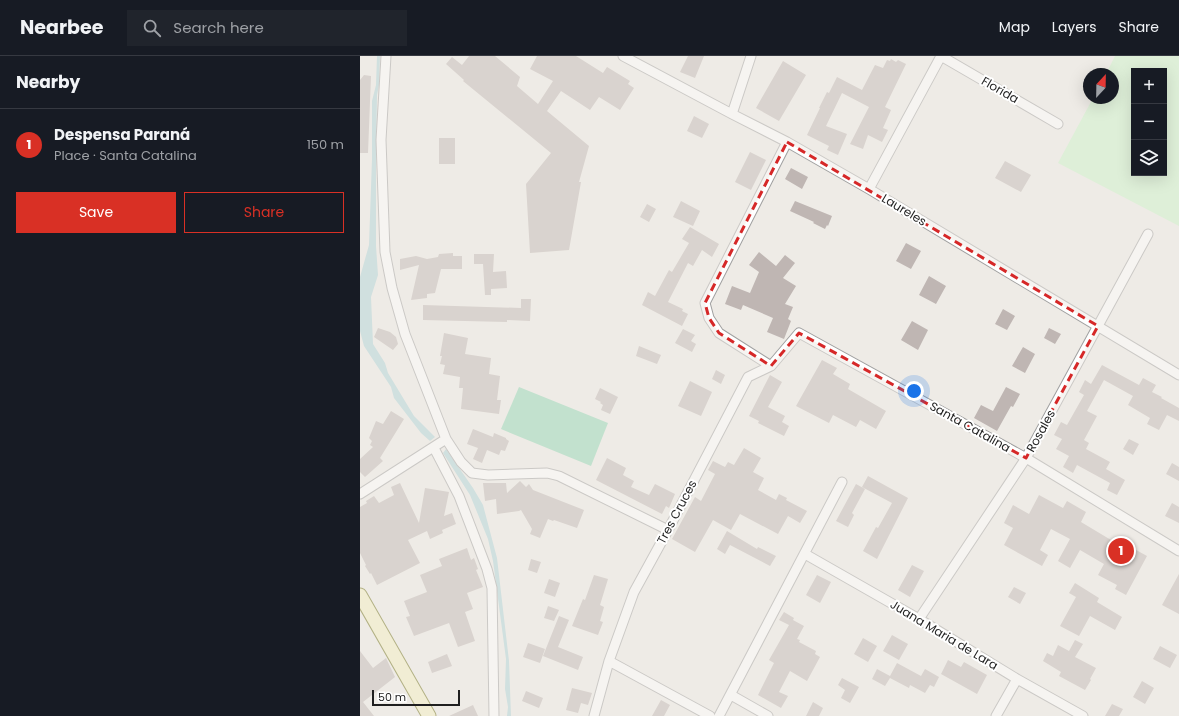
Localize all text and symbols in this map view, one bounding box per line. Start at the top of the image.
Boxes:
search box [127,10,407,46]
text: Nearbee [20,14,103,41]
icon: search [141,17,163,39]
text: Search here [173,17,264,38]
text: Map [999,17,1030,37]
text: Layers [1052,17,1096,37]
text: Share [1118,17,1159,37]
north arrow [1083,68,1119,104]
map controls [1131,68,1167,176]
button: + [1131,68,1167,104]
text: Nearby [16,70,80,94]
street label: Florida [979,72,1022,107]
button: − [1131,104,1167,140]
text: Despensa Paraná [54,124,190,145]
text: 1 [27,135,31,154]
text: 150 m [307,135,344,154]
button: layers [1131,140,1167,176]
text: Place · Santa Catalina [54,146,197,165]
street label: Laureles [879,190,930,230]
button: Save [16,192,176,233]
button: Share [184,192,344,233]
your location [904,381,924,401]
street label: Santa Catalina [927,397,1014,456]
street label: Rosales [1022,407,1059,455]
street label: Tres Cruces [653,477,701,547]
pin: 1 [1108,536,1134,566]
street label: Juana Maria de Lara [887,596,1001,674]
scale bar [372,688,460,707]
text: 50 m [378,689,406,705]

